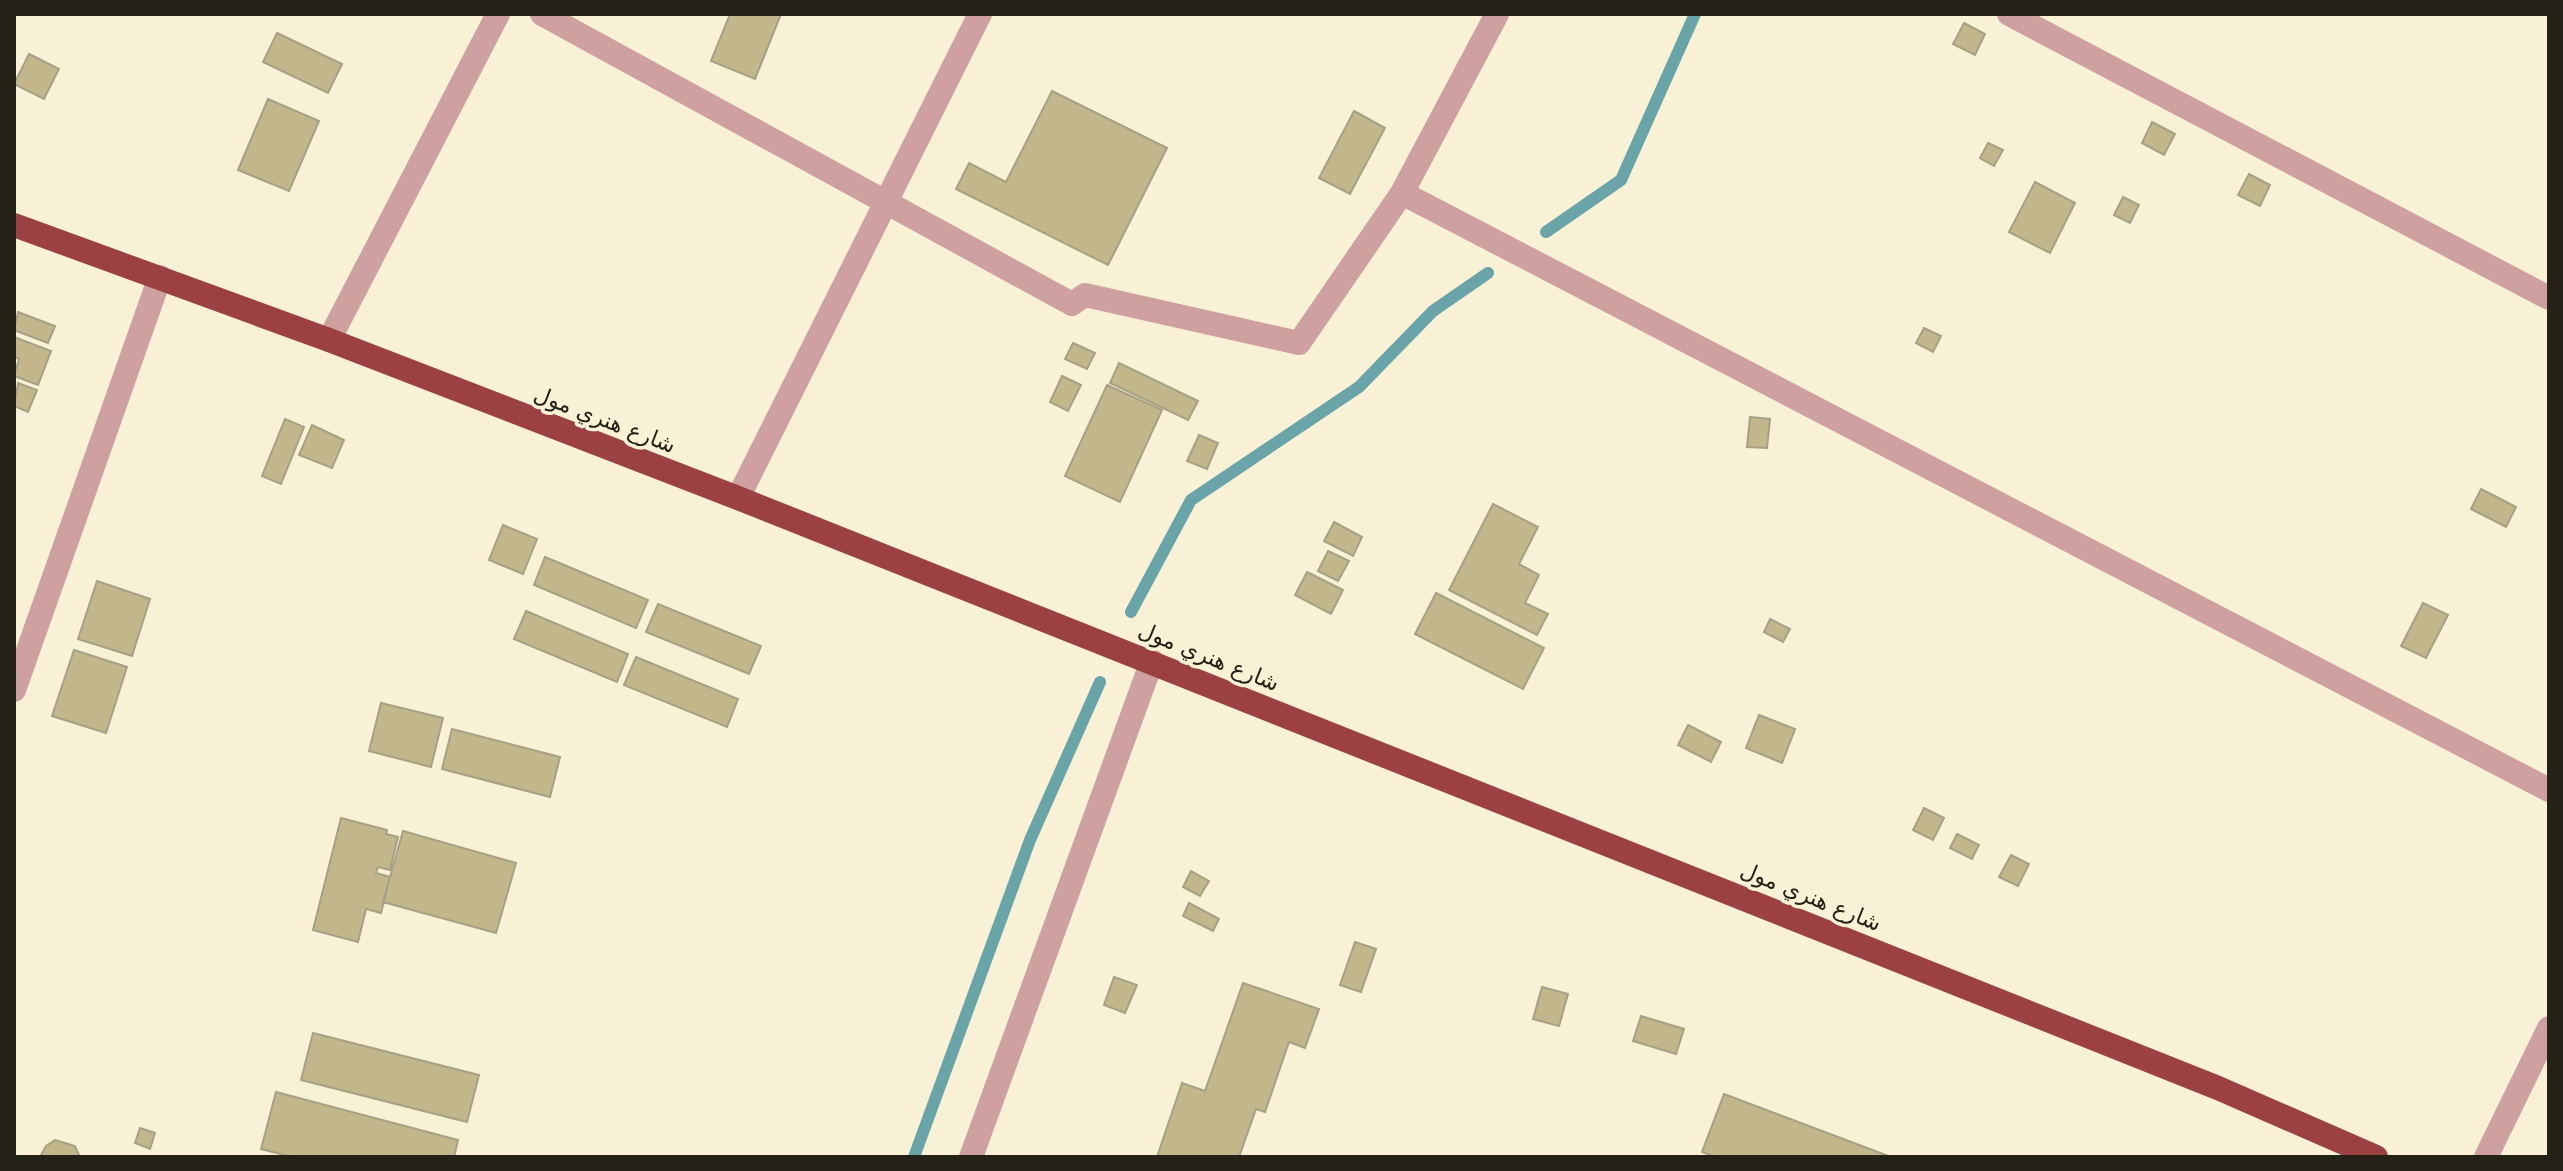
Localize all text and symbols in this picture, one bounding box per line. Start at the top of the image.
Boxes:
street label: شارع هنري مول [531,381,679,458]
street label: شارع هنري مول [1135,617,1283,696]
street label: شارع هنري مول [1737,857,1885,936]

